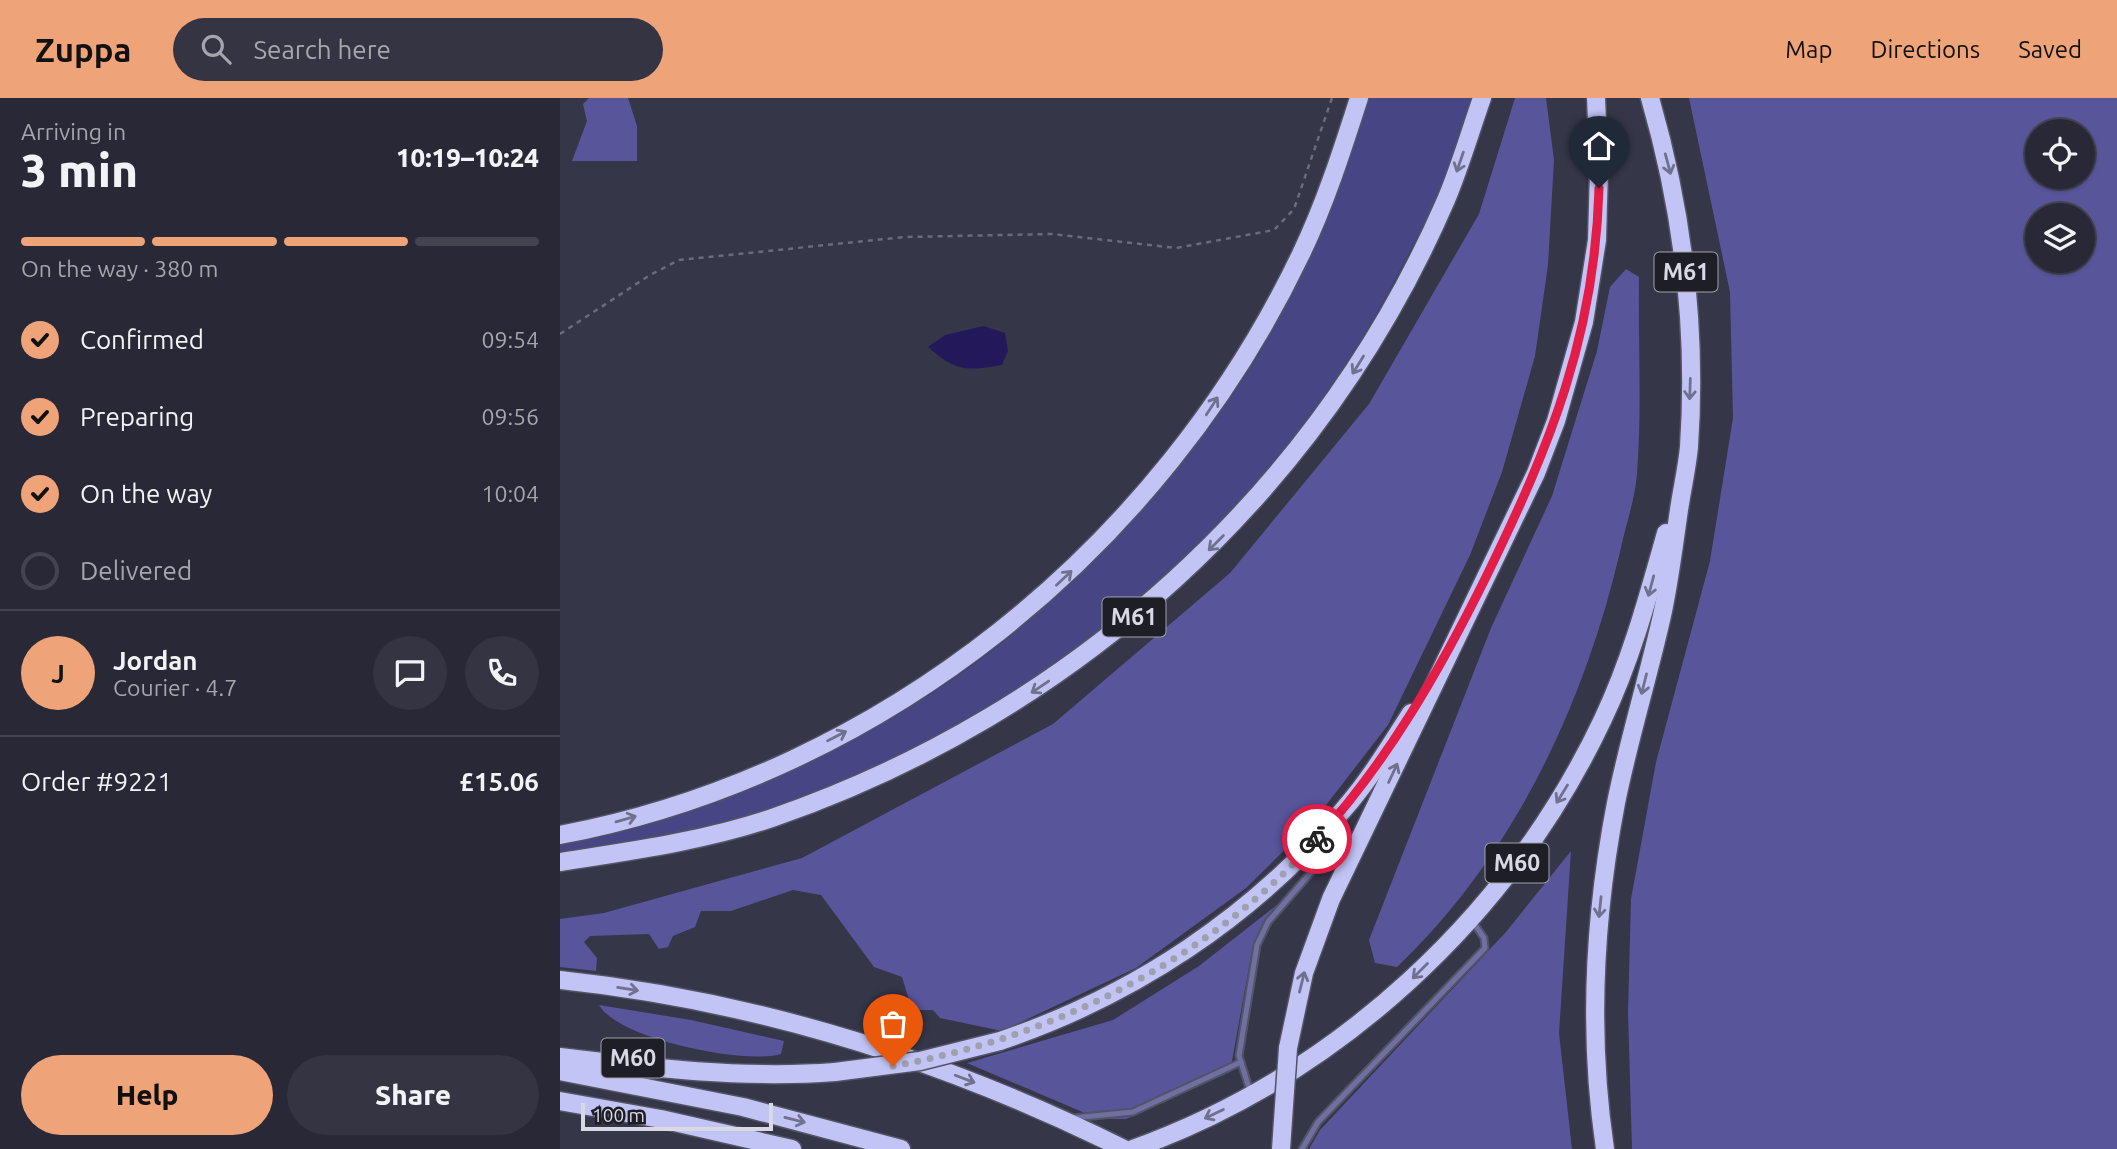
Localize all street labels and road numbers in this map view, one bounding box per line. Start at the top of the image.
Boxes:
road number: M61 [1654,252,1718,292]
road number: M61 [1102,597,1166,636]
road number: M60 [1486,844,1548,883]
road number: M60 [602,1038,664,1077]

